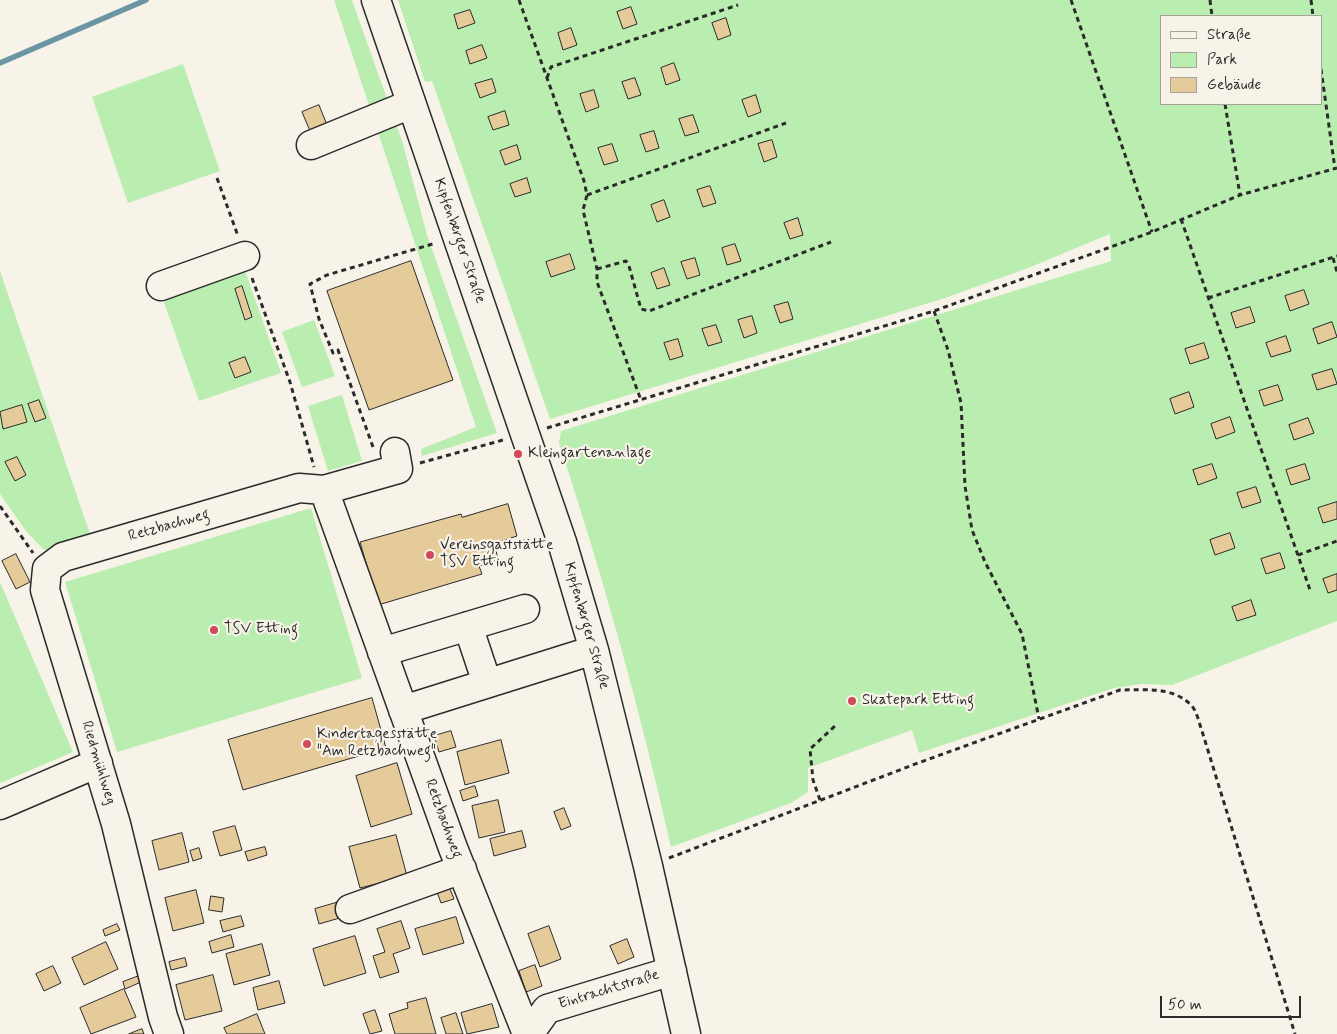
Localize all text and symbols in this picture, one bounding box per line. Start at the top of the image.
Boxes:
legend [1160,15,1322,105]
text: Straße [1207,25,1251,45]
text: Park [1207,50,1237,70]
text: Gebäude [1207,75,1261,95]
street label: Kipfenberger Straße [429,176,489,306]
place label: Kleingartenanlage [528,445,651,463]
marker: Kleingartenanlage [512,448,524,460]
street label: Retzbachweg [126,506,212,546]
place label: Vereinsgaststätte TSV Etting [440,537,553,572]
marker: Vereinsgaststätte TSV Etting [424,549,436,561]
street label: Kipfenberger Straße [559,560,613,692]
place label: TSV Etting [224,621,298,639]
marker: TSV Etting [208,624,220,636]
place label: Skatepark Etting [862,692,974,710]
marker: Skatepark Etting [846,695,858,707]
street label: Riedmühlweg [77,719,119,807]
place label: Kindertagesstätte "Am Retzbachweg" [317,726,437,761]
marker: Kindertagesstätte "Am Retzbachweg" [301,738,313,750]
street label: Retzbachweg [420,777,466,861]
street label: Eintrachtstraße [556,966,662,1014]
scale bar [1162,986,1303,1018]
text: 50 m [1168,995,1202,1015]

